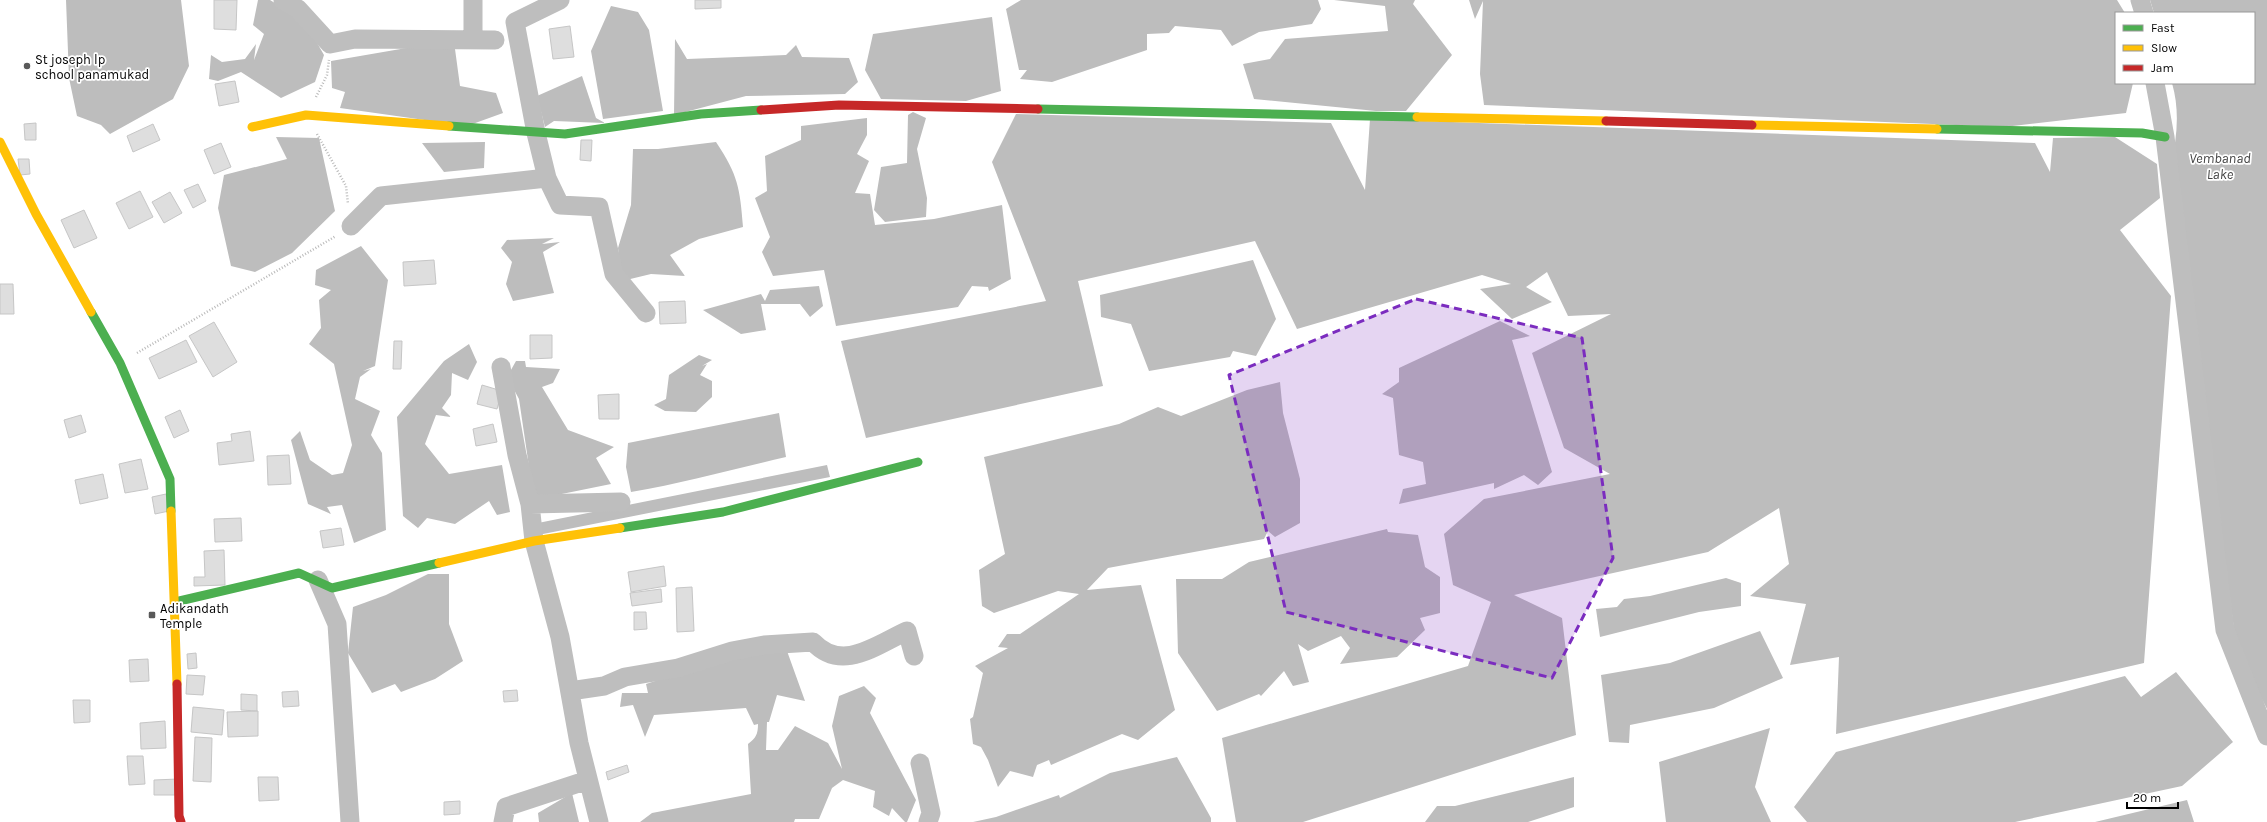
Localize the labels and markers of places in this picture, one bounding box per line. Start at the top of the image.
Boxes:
place label: St joseph lp school panamukad [35,52,149,82]
marker: St joseph lp school panamukad [22,61,32,71]
place label: Adikandath Temple [160,601,229,631]
marker: Adikandath Temple [147,610,157,620]

